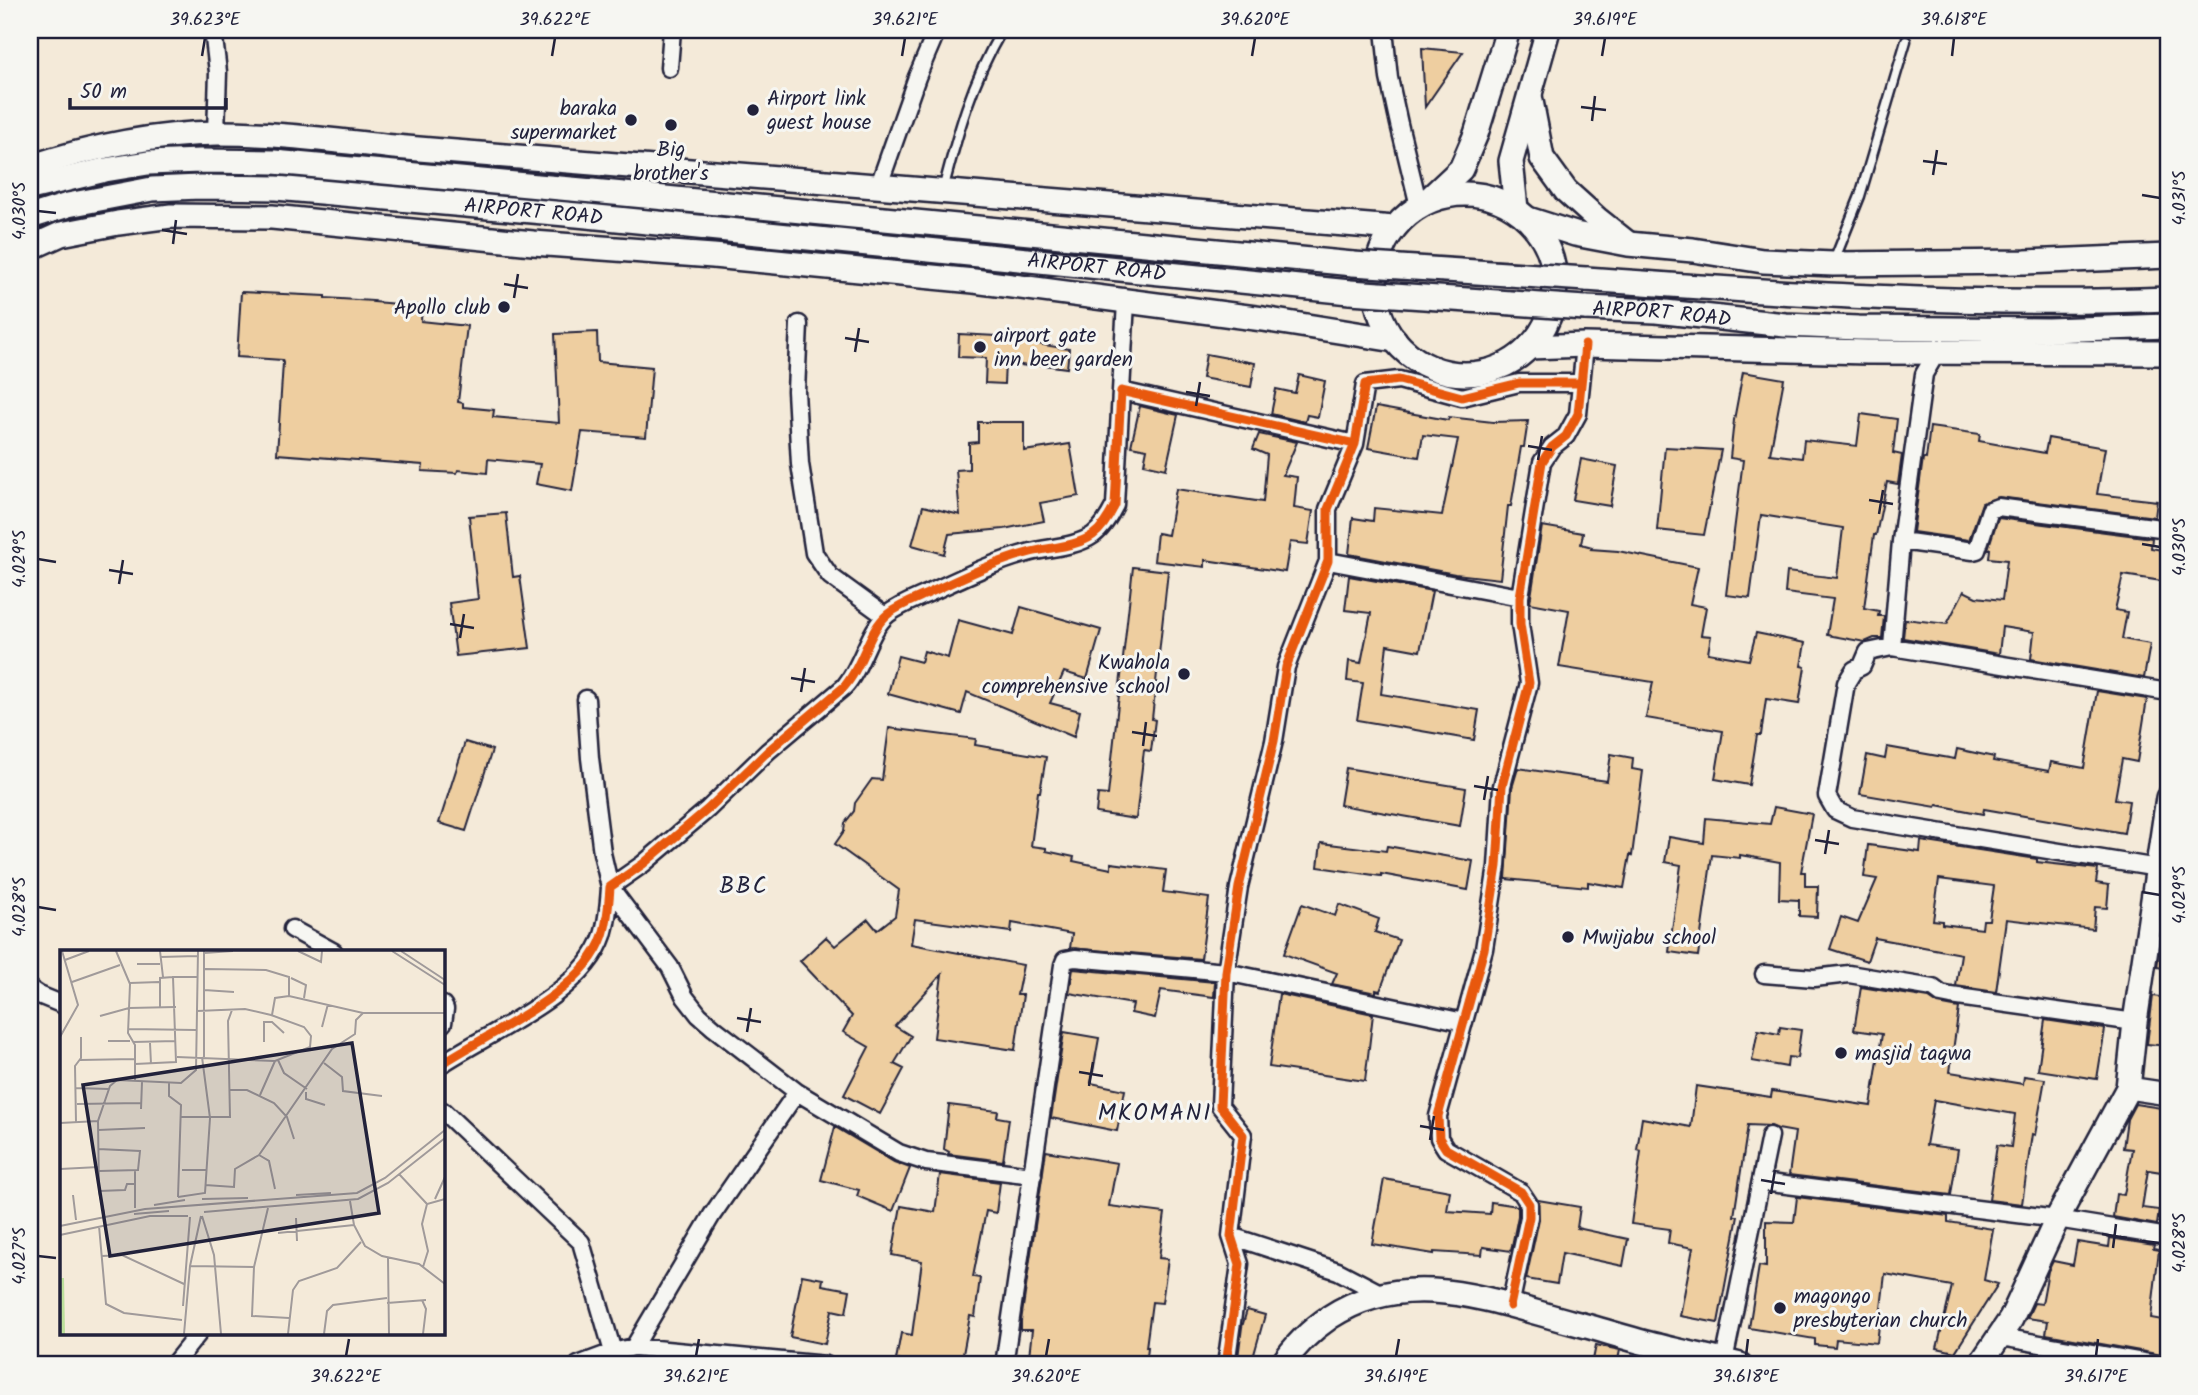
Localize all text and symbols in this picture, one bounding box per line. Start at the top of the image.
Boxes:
text: 39.623°E [170,6,241,35]
text: 39.622°E [520,6,591,35]
text: 39.621°E [872,6,939,35]
text: 39.620°E [1220,6,1290,35]
text: 39.619°E [1573,6,1638,35]
text: 39.618°E [1921,6,1988,35]
scale bar [70,66,226,110]
text: 50 m [80,76,127,109]
place label: Airport link guest house [766,83,872,140]
place label: baraka supermarket [511,93,618,150]
marker: Airport link guest house [745,102,761,118]
marker: baraka supermarket [623,112,639,128]
marker: Big brother's [663,117,679,133]
place label: Big brother's [633,134,709,191]
text: 4.031°S [2166,170,2195,225]
text: 4.030°S [6,181,35,240]
street label: AIRPORT ROAD [463,190,604,235]
street label: AIRPORT ROAD [1026,245,1168,292]
place label: Apollo club [394,292,490,325]
street label: AIRPORT ROAD [1592,293,1733,337]
marker: Apollo club [496,299,512,315]
place label: airport gate inn beer garden [994,320,1133,377]
marker: airport gate inn beer garden [972,339,988,355]
text: 4.030°S [2166,517,2195,576]
text: 4.029°S [6,530,35,588]
place label: Kwahola comprehensive school [982,647,1170,704]
marker: Kwahola comprehensive school [1176,666,1192,682]
text: 4.029°S [2166,866,2195,924]
district label: BBC [719,869,769,905]
text: 4.028°S [6,876,35,937]
place label: Mwijabu school [1582,922,1716,955]
marker: Mwijabu school [1560,929,1576,945]
inset map [60,950,444,1336]
place label: masjid taqwa [1855,1038,1972,1071]
marker: masjid taqwa [1833,1045,1849,1061]
district label: MKOMANI [1098,1096,1212,1132]
text: 4.028°S [2166,1212,2195,1273]
text: 4.027°S [6,1227,35,1285]
place label: magongo presbyterian church [1793,1281,1968,1338]
marker: magongo presbyterian church [1772,1300,1788,1316]
text: 39.622°E [311,1363,382,1392]
text: 39.621°E [663,1363,730,1392]
text: 39.620°E [1011,1363,1081,1392]
text: 39.619°E [1364,1363,1429,1392]
text: 39.618°E [1713,1363,1780,1392]
text: 39.617°E [2064,1363,2128,1392]

